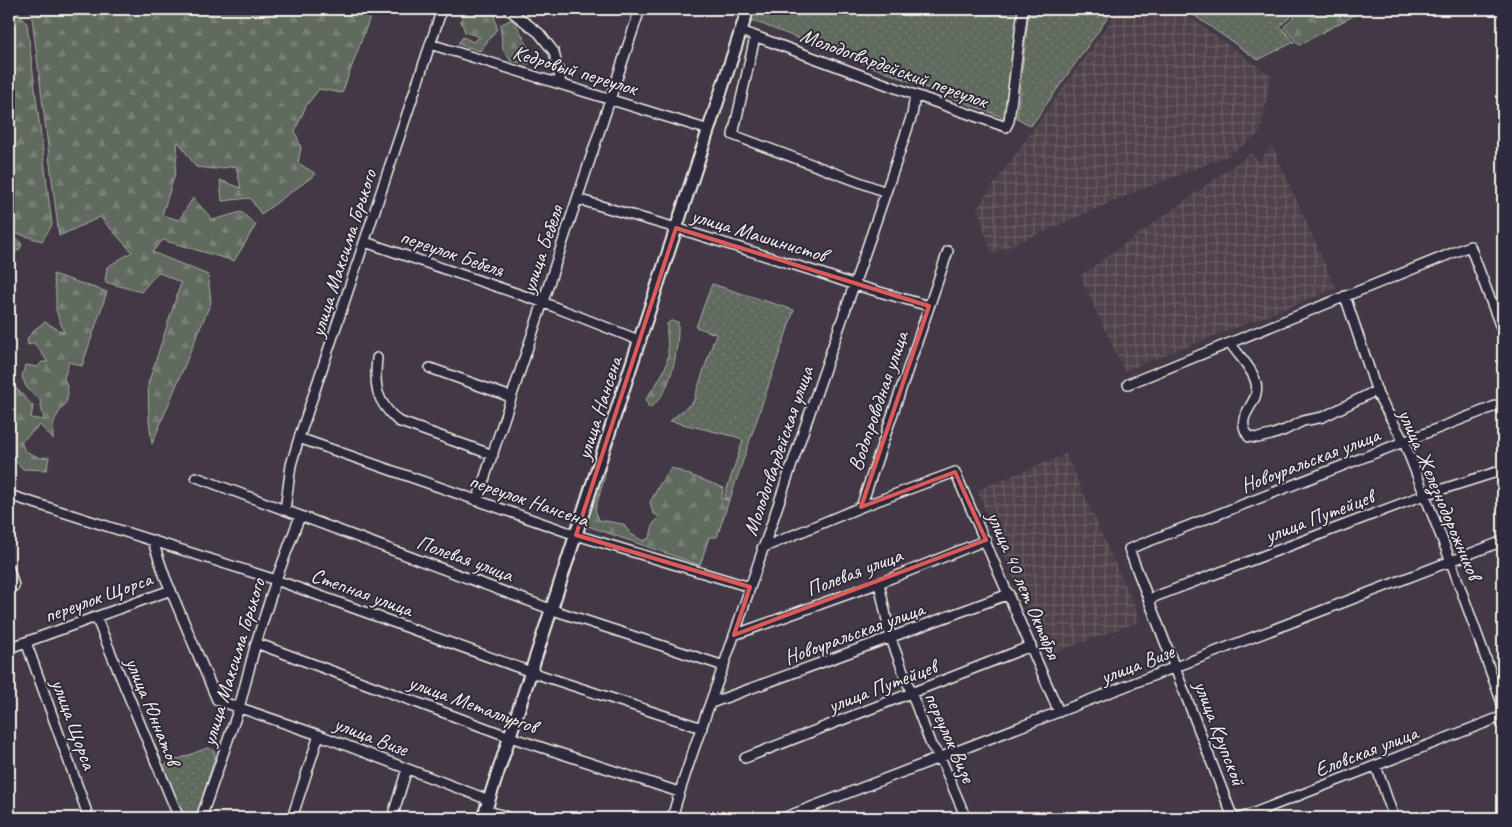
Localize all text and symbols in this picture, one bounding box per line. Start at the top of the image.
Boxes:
street label: Молодогвардейский переулок [797,22,993,115]
street label: Кедровый переулок [510,39,642,102]
street label: улица Максима Горького [303,165,383,342]
street label: улица Бебеля [514,200,570,298]
street label: улица Машинистов [687,202,834,269]
street label: переулок Бебеля [397,223,508,283]
street label: Водопроводная улица [842,326,915,474]
street label: улица Нансена [570,351,629,465]
street label: Молодогвардейская улица [737,362,820,539]
street label: улица Железнодорожников [1391,403,1489,587]
street label: Новоуральская улица [1237,421,1385,498]
street label: переулок Нансена [466,467,594,533]
street label: улица Путейцев [1259,482,1381,549]
street label: улица 40 лет Октября [980,505,1067,664]
street label: Полевая улица [413,529,518,588]
street label: Полевая улица [802,541,907,602]
street label: Степная улица [308,562,419,623]
street label: переулок Щорса [41,565,158,629]
street label: улица Максима Горького [195,573,271,751]
street label: Новоуральская улица [780,595,930,670]
street label: улица Визе [1095,638,1179,691]
street label: улица Юннатов [119,652,188,773]
street label: улица Путейцев [822,652,944,719]
street label: улица Металлургов [403,668,544,741]
street label: улица Щорса [45,673,103,774]
street label: улица Крупской [1187,675,1252,790]
street label: переулок Визе [918,688,982,788]
street label: улица Визе [329,709,413,762]
street label: Еловская улица [1311,719,1423,782]

